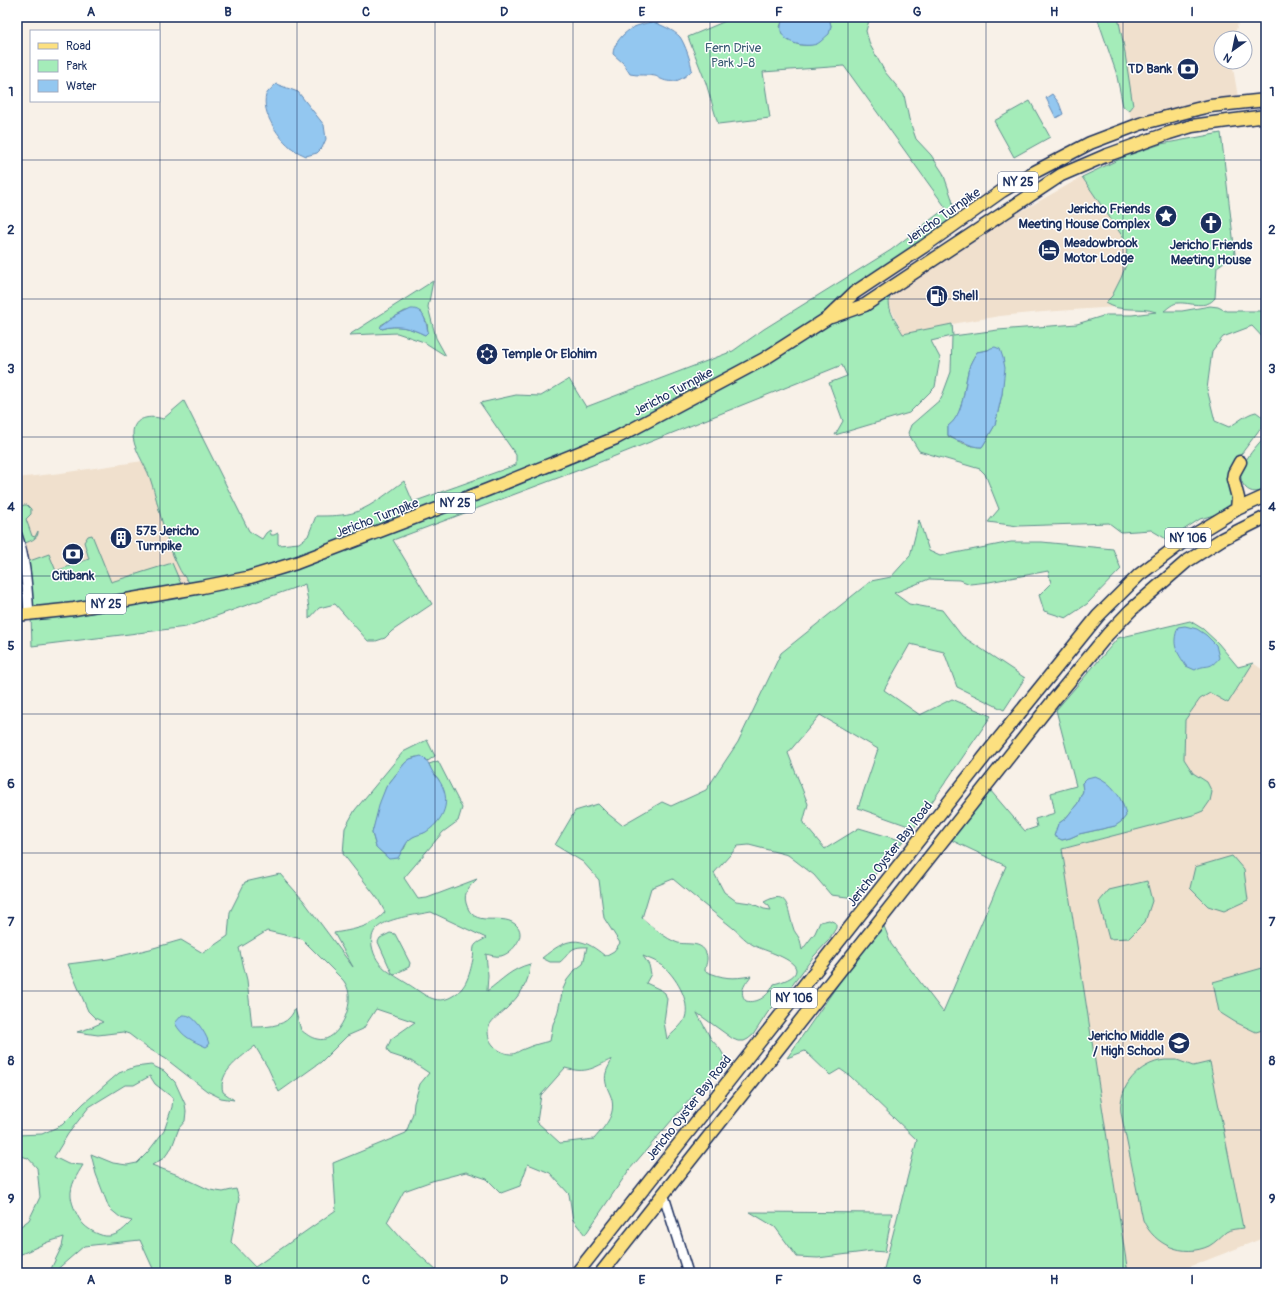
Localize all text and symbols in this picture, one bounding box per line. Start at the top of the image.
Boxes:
text: A [87,4,96,20]
text: B [224,4,232,20]
text: C [362,4,370,20]
text: D [500,4,508,20]
text: E [639,4,646,20]
text: F [775,4,783,20]
text: G [913,4,922,20]
text: H [1050,4,1058,20]
text: I [1190,4,1194,20]
legend [30,30,160,102]
north arrow [1213,30,1253,70]
text: Road [66,39,91,54]
park label: Fern Drive Park J-8 [705,40,762,71]
text: N [1221,50,1234,65]
bank icon: TD Bank [1175,56,1201,82]
text: Park [66,59,87,74]
place label: TD Bank [1127,61,1173,77]
text: Water [66,79,97,94]
text: 1 [8,84,14,100]
text: 1 [1269,84,1275,100]
road number: NY 25 [998,172,1038,192]
street label: Jericho Turnpike [902,184,984,248]
place label: Jericho Friends Meeting House Complex [1019,201,1150,232]
place icon: Jericho Friends Meeting House Complex [1153,203,1179,229]
church icon: Jericho Friends Meeting House [1198,210,1224,236]
text: 2 [7,222,15,238]
text: 2 [1268,222,1276,238]
place label: Meadowbrook Motor Lodge [1064,235,1138,266]
hotel icon: Meadowbrook Motor Lodge [1036,237,1062,263]
place label: Jericho Friends Meeting House [1170,237,1252,268]
fuel station icon: Shell [924,283,950,309]
place label: Shell [952,288,978,304]
synagogue icon: Temple Or Elohim [474,341,500,367]
place label: Temple Or Elohim [501,346,597,362]
text: 3 [7,361,15,377]
text: 3 [1268,361,1276,377]
street label: Jericho Turnpike [631,364,716,420]
road number: NY 25 [435,493,475,513]
street label: Jericho Turnpike [333,495,421,541]
text: 4 [7,499,15,515]
text: 4 [1268,499,1276,515]
place label: 575 Jericho Turnpike [135,523,199,554]
building icon: 575 Jericho Turnpike [108,525,134,551]
road number: NY 106 [1165,528,1211,548]
bank icon: Citibank [60,541,86,567]
place label: Citibank [52,568,95,584]
road number: NY 25 [86,594,126,614]
text: 5 [7,638,15,654]
text: 5 [1268,638,1276,654]
text: 6 [7,776,15,792]
text: 6 [1268,776,1276,792]
street label: Jericho Oyster Bay Road [844,798,936,910]
text: 7 [8,914,15,930]
text: 7 [1269,914,1276,930]
road number: NY 106 [771,988,817,1008]
place label: Jericho Middle / High School [1088,1028,1165,1059]
school or university icon: Jericho Middle / High School [1166,1030,1192,1056]
street label: Jericho Oyster Bay Road [643,1052,735,1164]
text: 8 [8,1053,15,1069]
text: 8 [1269,1053,1276,1069]
text: 9 [8,1191,15,1207]
text: 9 [1269,1191,1276,1207]
text: A [87,1272,96,1288]
text: B [224,1272,232,1288]
text: C [362,1272,370,1288]
text: D [500,1272,508,1288]
text: E [639,1272,646,1288]
text: F [775,1272,783,1288]
text: G [913,1272,922,1288]
text: H [1050,1272,1058,1288]
text: I [1190,1272,1194,1288]

